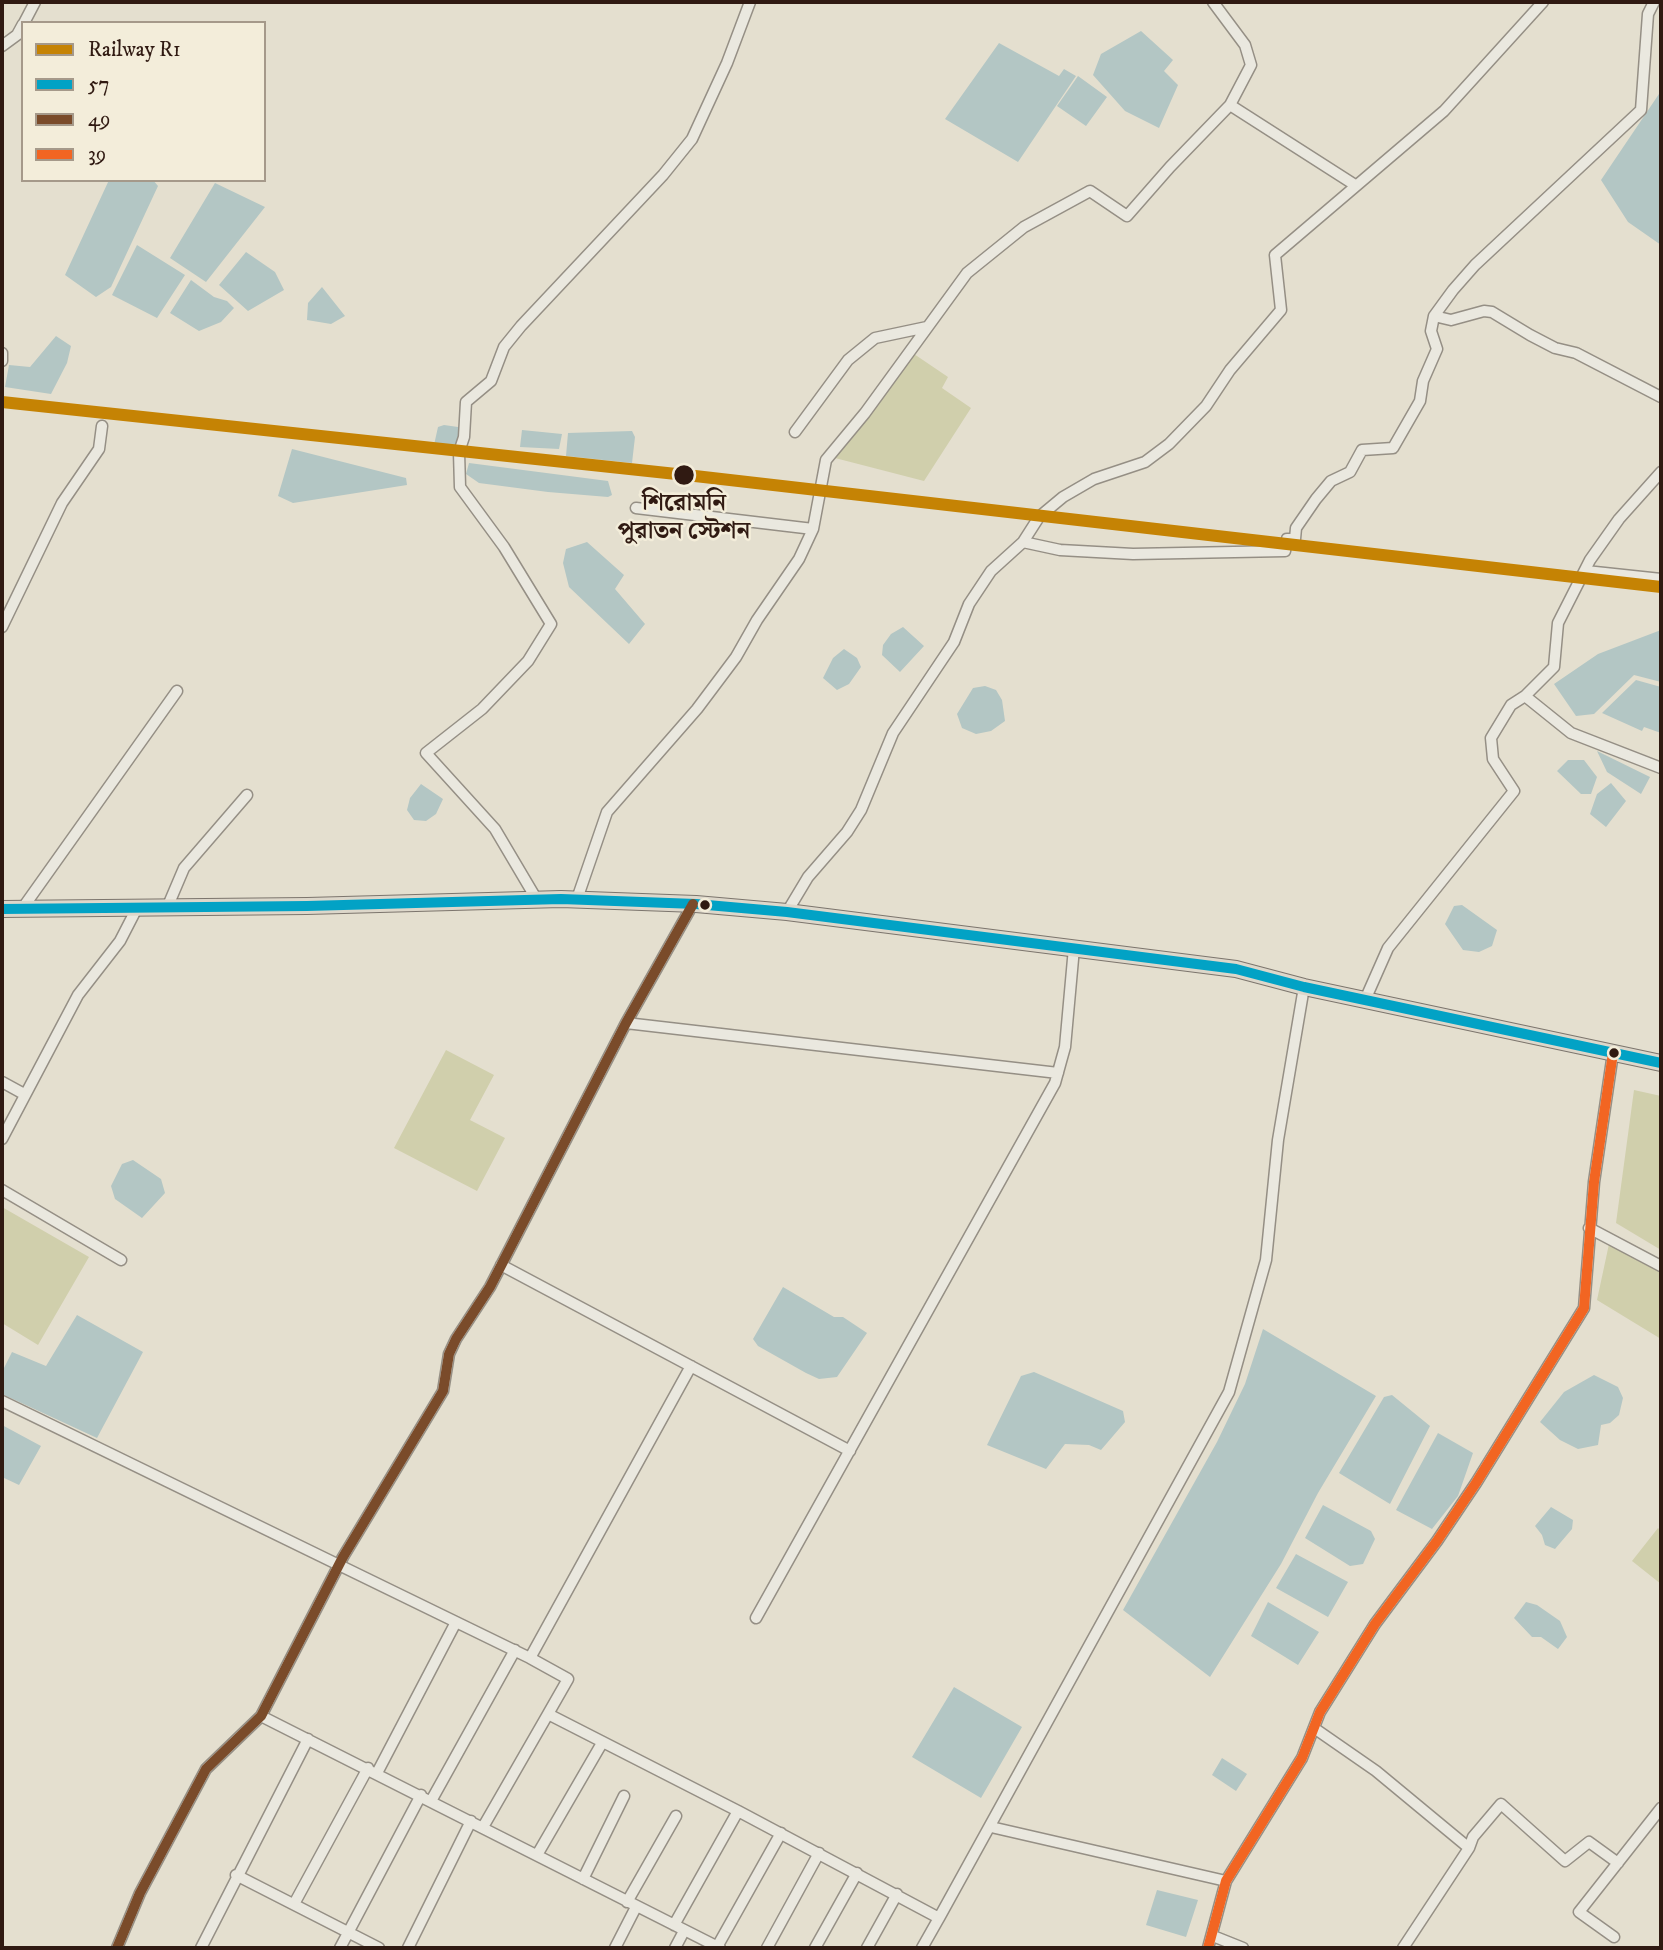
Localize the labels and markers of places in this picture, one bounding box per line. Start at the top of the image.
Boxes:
marker: শিরোমনি পুরাতন স্টেশন [672,463,696,487]
place label: শিরোমনি পুরাতন স্টেশন [618,491,750,547]
unlabelled marker [698,898,712,912]
unlabelled marker [1607,1046,1621,1060]

